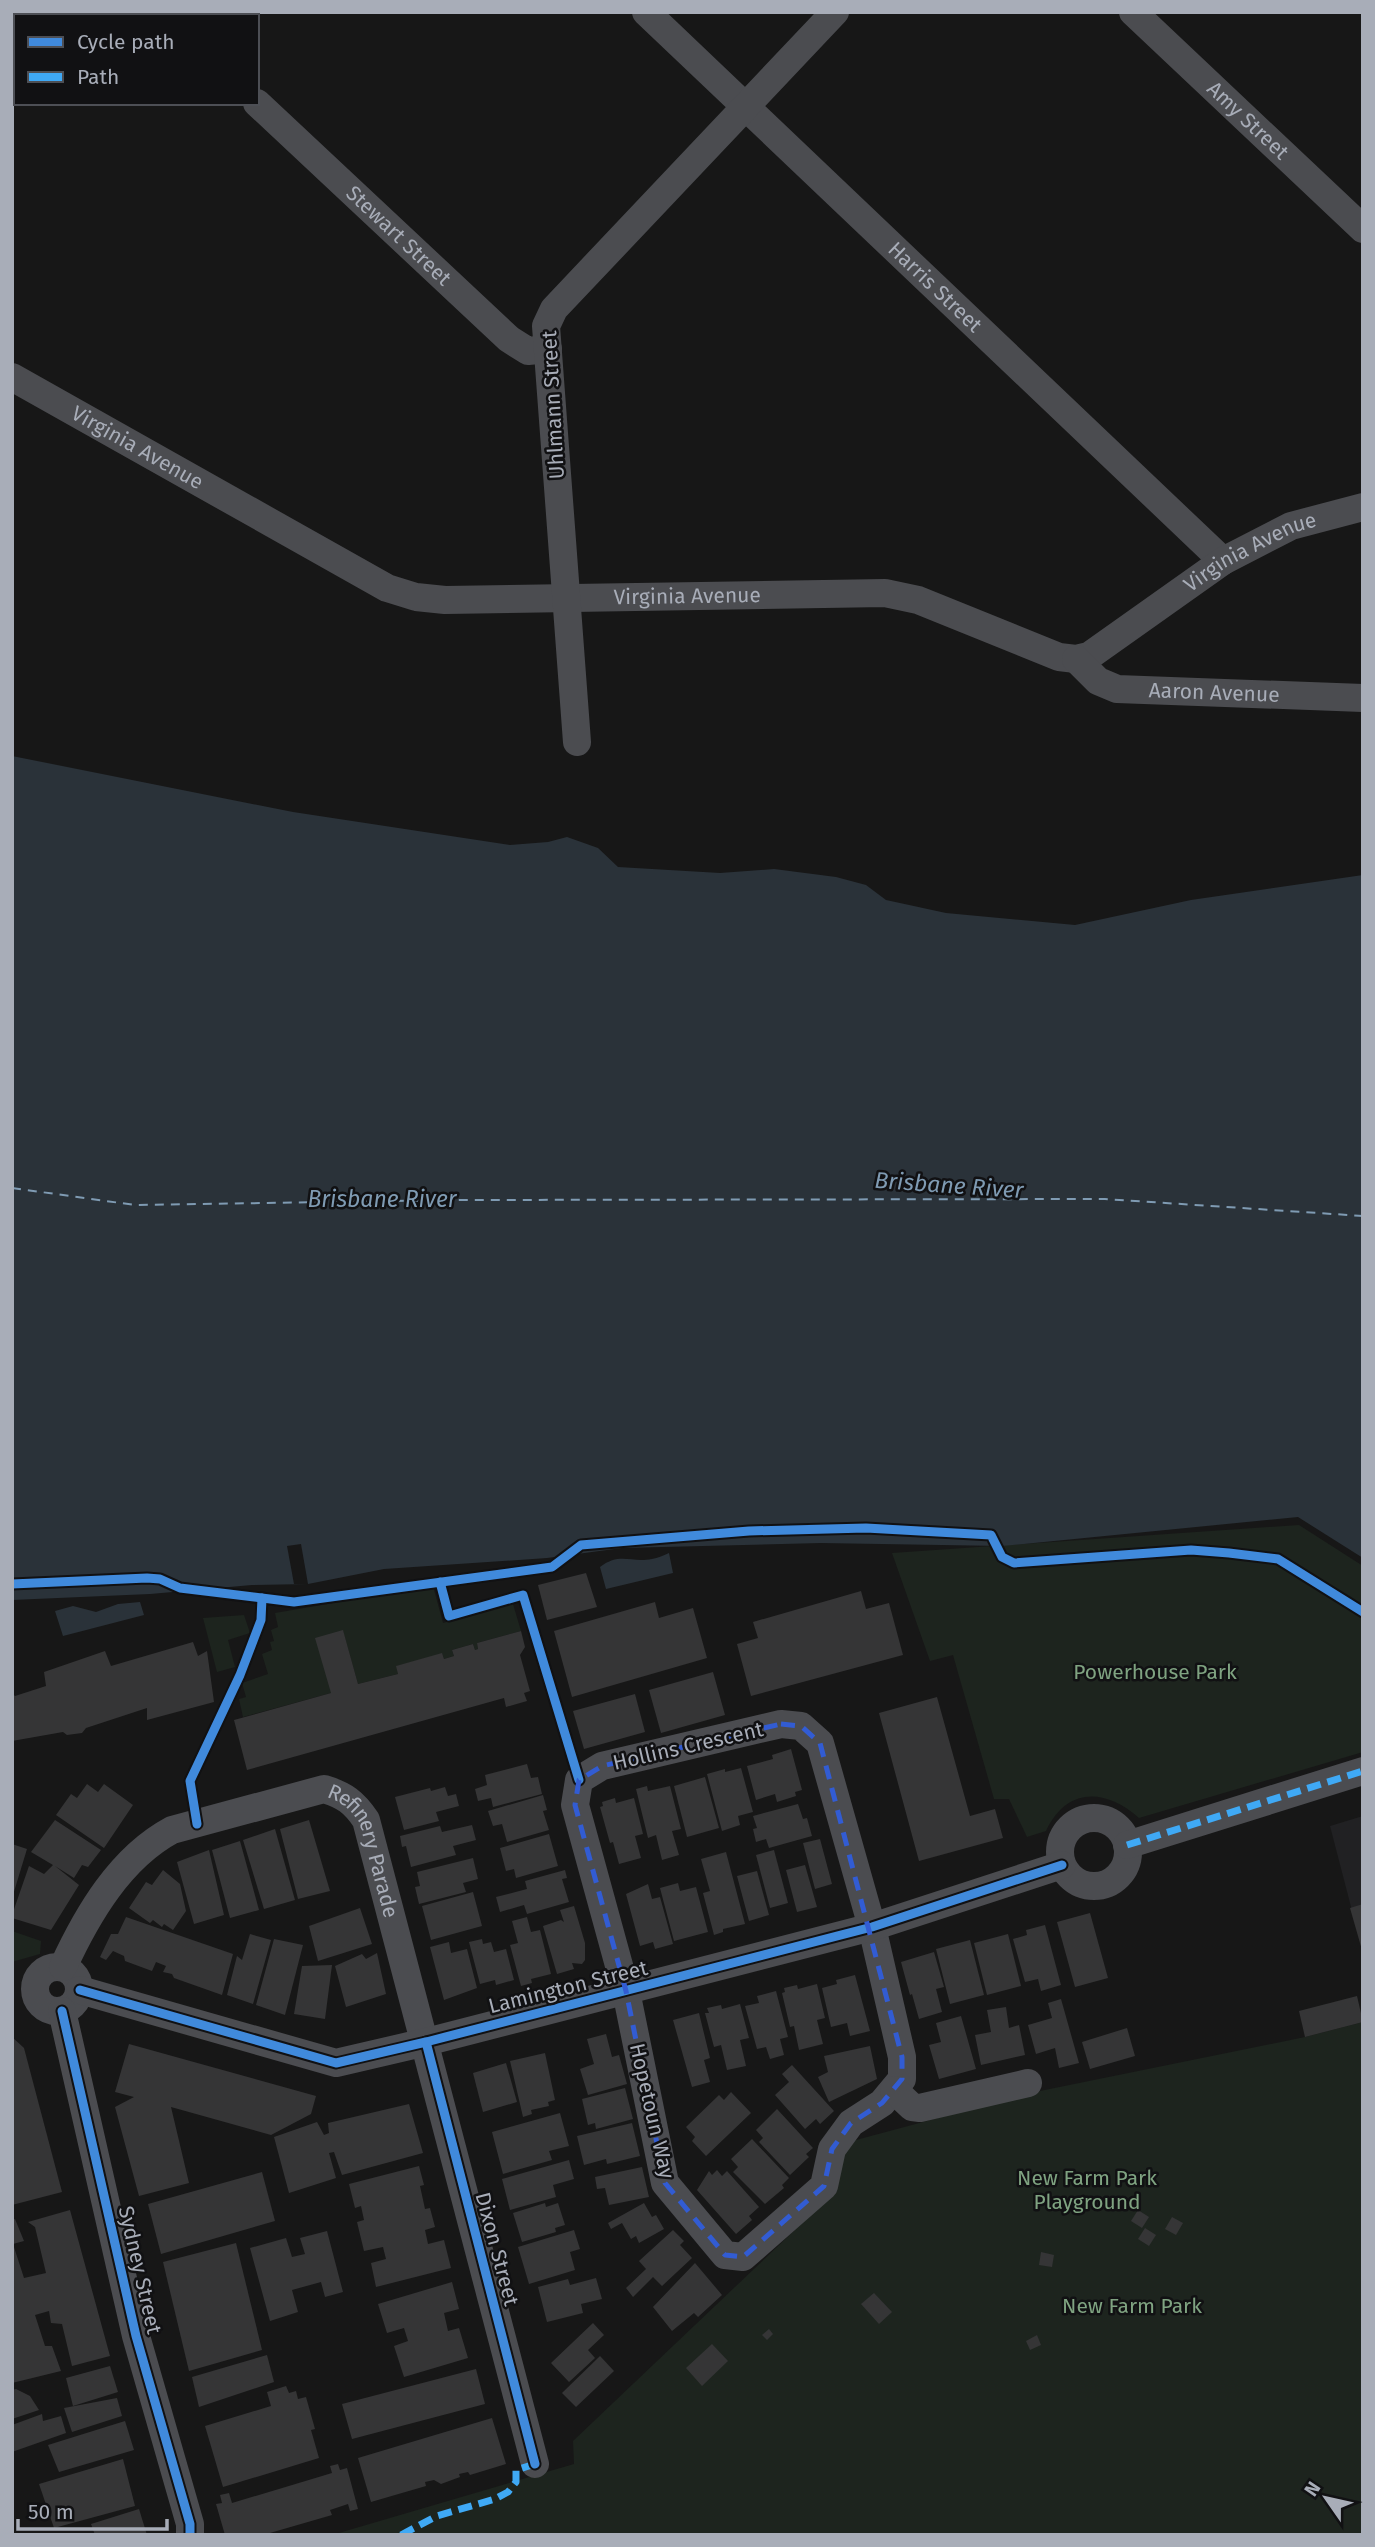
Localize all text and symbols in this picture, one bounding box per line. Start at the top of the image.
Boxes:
legend [14,14,259,105]
text: Cycle path [77,29,175,55]
text: Path [77,64,119,90]
street label: Amy Street [1202,76,1295,165]
street label: Stewart Street [341,180,457,291]
street label: Harris Street [883,236,988,338]
street label: Uhlmann Street [536,330,570,480]
street label: Virginia Avenue [67,400,208,495]
street label: Virginia Avenue [1179,507,1319,598]
street label: Virginia Avenue [613,582,761,610]
street label: Aaron Avenue [1148,677,1280,708]
water label: Brisbane River [874,1166,1026,1204]
water label: Brisbane River [307,1185,458,1213]
park label: Powerhouse Park [1073,1659,1237,1685]
street label: Hollins Crescent [610,1716,766,1776]
street label: Refinery Parade [324,1778,404,1920]
street label: Lamington Street [486,1955,651,2019]
street label: Hopetoun Way [624,2041,680,2182]
park label: New Farm Park Playground [1017,2165,1157,2215]
street label: Dixon Street [469,2189,525,2309]
street label: Sydney Street [113,2203,167,2337]
park label: New Farm Park [1062,2293,1202,2319]
north arrow [1291,2463,1361,2533]
text: N [1299,2477,1325,2500]
scale bar [18,2488,166,2532]
text: 50 m [28,2499,74,2525]

